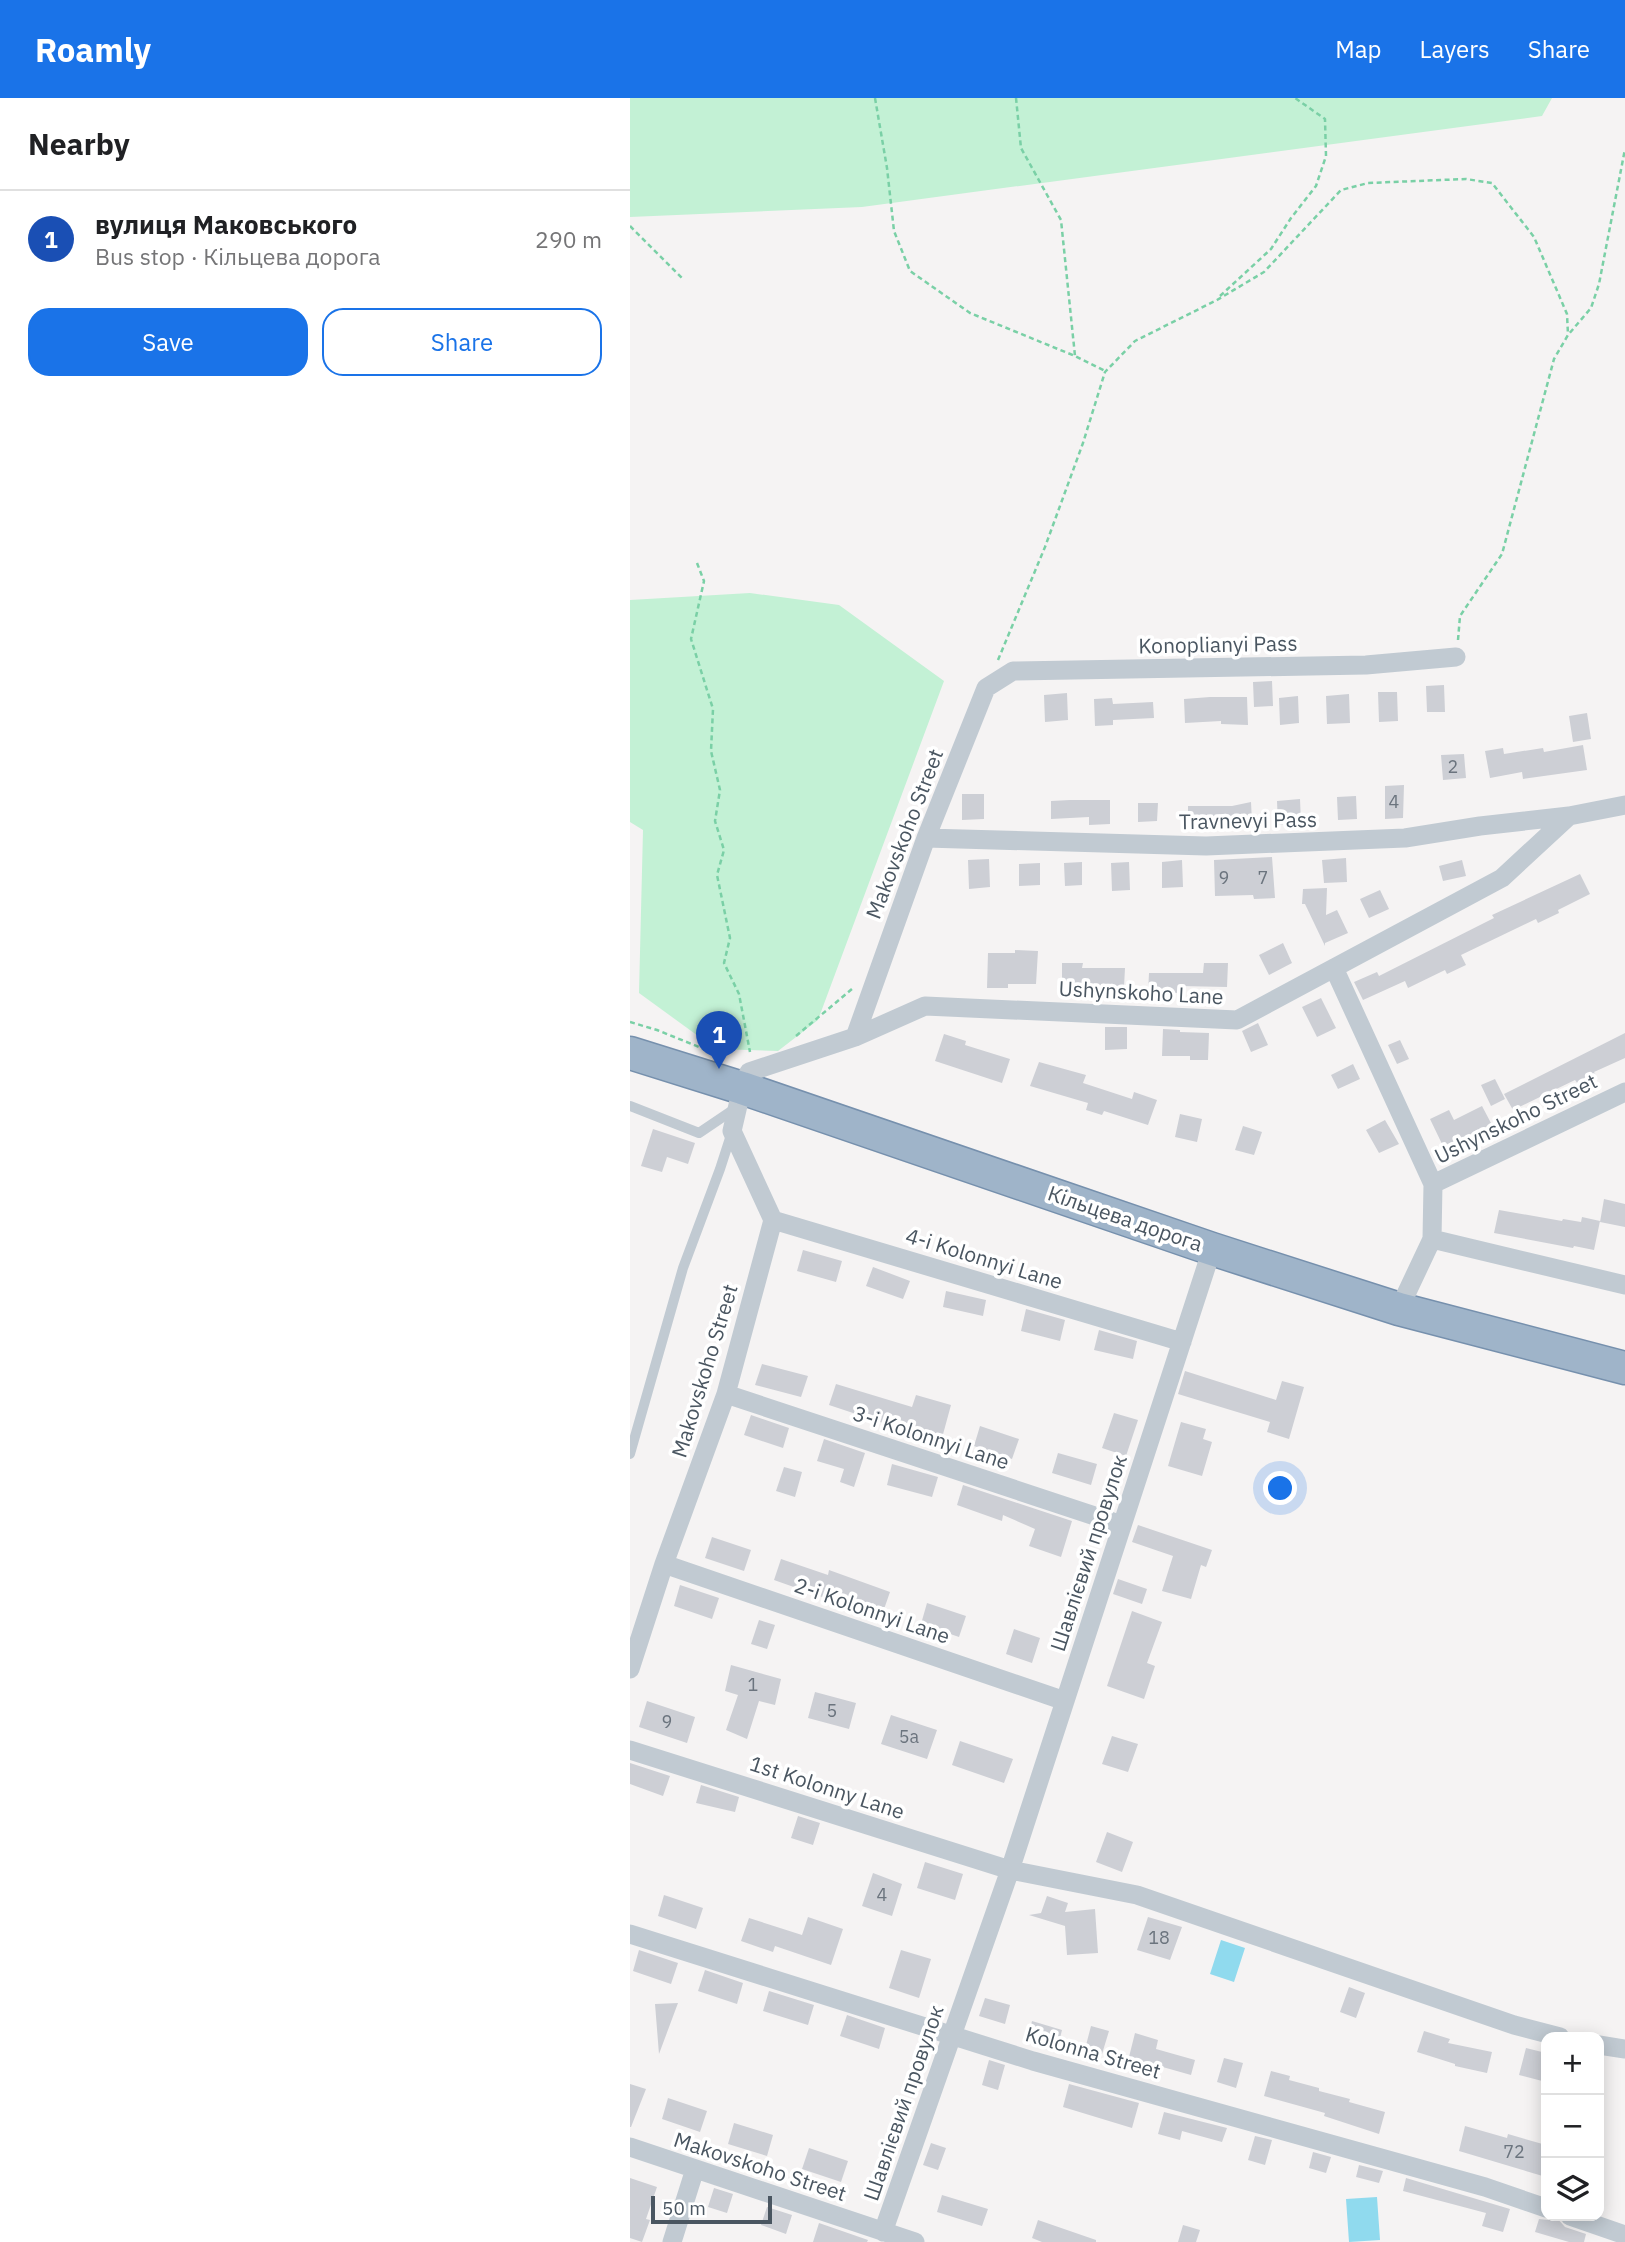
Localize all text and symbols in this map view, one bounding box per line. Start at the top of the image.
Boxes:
text: Roamly [35,28,151,71]
text: Map [1335,33,1382,65]
text: Layers [1420,33,1490,65]
text: Share [1528,33,1590,65]
text: Nearby [28,124,130,163]
text: вулиця Маковського [95,207,357,241]
text: 1 [44,224,58,254]
text: 290 m [535,224,602,254]
text: Bus stop · Кільцева дорога [95,241,381,271]
button: Save [28,308,308,376]
button: Share [322,308,602,376]
street label: Konoplianyi Pass [1138,629,1298,659]
street label: Makovskoho Street [859,745,949,923]
house number: 2 [1448,755,1458,778]
house number: 4 [1389,790,1400,813]
street label: Travnevyi Pass [1179,805,1317,835]
house number: 9 [1219,866,1229,889]
house number: 7 [1258,866,1268,889]
street label: Ushynskoho Lane [1058,974,1224,1010]
pin: 1 [696,1011,742,1069]
street label: Ushynskoho Street [1430,1067,1602,1170]
street label: Кільцева дорога [1044,1178,1206,1258]
street label: 4-i Kolonnyi Lane [902,1221,1066,1295]
street label: Makovskoho Street [664,1281,744,1461]
street label: 3-i Kolonnyi Lane [850,1399,1013,1476]
street label: Шавлієвий провулок [1043,1451,1133,1654]
your location [1263,1471,1297,1505]
street label: 2-i Kolonnyi Lane [791,1570,954,1650]
house number: 1 [748,1673,758,1696]
house number: 5 [827,1699,837,1722]
house number: 9 [662,1710,672,1733]
house number: 5а [899,1725,920,1748]
street label: 1st Kolonny Lane [746,1749,908,1825]
house number: 4 [877,1883,888,1906]
house number: 18 [1148,1926,1170,1949]
street label: Шавлієвий провулок [856,2001,950,2204]
street label: Kolonna Street [1022,2019,1164,2085]
map controls [1541,2032,1604,2221]
button: + [1541,2032,1604,2095]
button: − [1541,2095,1604,2158]
street label: Makovskoho Street [670,2125,850,2207]
house number: 72 [1503,2140,1525,2163]
button: layers [1541,2158,1604,2221]
scale bar [651,2193,772,2225]
text: 50 m [662,2196,706,2220]

